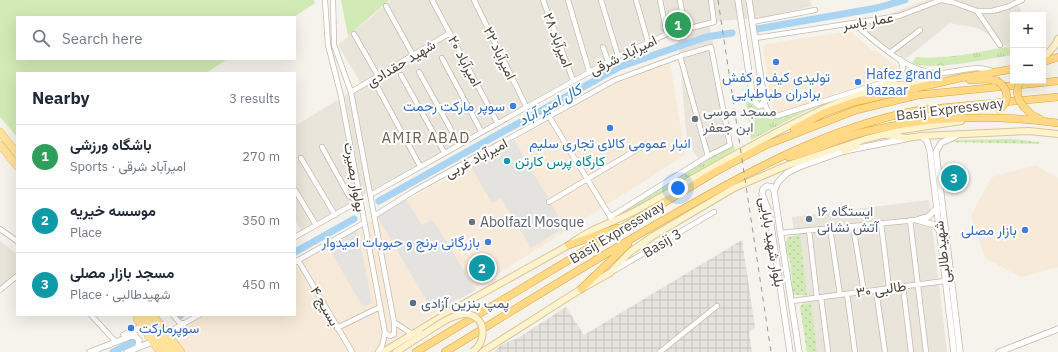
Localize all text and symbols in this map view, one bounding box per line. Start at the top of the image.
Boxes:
street label: عمار یاسر [840,8,895,34]
street label: امیرآباد ۲۸ [539,10,577,70]
pin: 1 [665,10,691,40]
map controls [1010,12,1046,84]
button: + [1010,12,1046,48]
search box [16,16,296,60]
street label: امیرآباد ۲۲ [480,24,520,82]
icon: search [30,27,52,49]
text: Search here [62,29,142,48]
street label: امیرآباد شرقی [586,31,660,79]
street label: امیرآباد ۲۰ [444,32,486,90]
street label: شهید حقدادی [363,35,439,91]
button: − [1010,48,1046,84]
marker: تولیدی کیف و کفش برادران طباطبایی [771,57,781,67]
place label: Hafez grand bazaar [866,65,941,99]
place label: تولیدی کیف و کفش برادران طباطبایی [722,68,830,102]
marker: Hafez grand bazaar [853,77,863,87]
water label: کال امیر آباد [515,78,587,130]
text: Nearby [32,87,90,109]
text: 3 results [229,90,280,107]
street label: Basij Expressway [895,93,1005,125]
place label: سوپر مارکت رحمت [403,97,505,116]
marker: سوپر مارکت رحمت [508,101,518,111]
place label: مسجد موسی ابن جعفر [702,102,776,136]
marker: مسجد موسی ابن جعفر [690,114,700,124]
marker: انبار عمومی کالای تجاری سلیم [605,123,615,133]
district label: AMIR ABAD [382,128,470,147]
street label: امیرآباد غربی [441,134,511,182]
place label: انبار عمومی کالای تجاری سلیم [529,134,691,152]
text: باشگاه ورزشی [70,135,152,154]
street label: بولوار بصیرت [340,141,370,213]
text: 1 [41,148,49,165]
text: 270 m [242,148,280,165]
place label: کارگاه پرس کارتن [515,152,605,171]
marker: کارگاه پرس کارتن [502,156,512,166]
text: Sports · امیرآباد شرقی [70,158,186,175]
pin: 3 [941,163,967,193]
your location [668,178,688,198]
street label: Basij Expressway [566,196,668,268]
street label: بلوار شهید بابایی [755,196,789,288]
text: موسسه خیریه [70,201,156,220]
place label: ایستگاه ۱۶ آتش نشانی [817,202,880,236]
text: 2 [41,212,49,229]
text: 350 m [242,212,280,229]
place label: Abolfazl Mosque [480,213,584,231]
marker: ایستگاه ۱۶ آتش نشانی [804,214,814,224]
marker: Abolfazl Mosque [467,217,477,227]
street label: شهیدطالبی [929,220,955,284]
place label: بازار مصلى [961,221,1017,239]
text: Place [70,224,102,241]
street label: Basij 3 [639,224,685,262]
marker: بازار مصلى [1020,225,1030,235]
place label: بازرگانی برنج و حبوبات امیدوار [321,233,480,253]
marker: بازرگانی برنج و حبوبات امیدوار [483,237,493,247]
pin: 2 [469,253,495,283]
text: مسجد بازار مصلی [70,263,174,282]
text: 3 [41,276,49,293]
text: 450 m [242,276,280,293]
street label: طالبی ۳۰ [855,277,907,301]
street label: بسیج ۴ [305,283,343,330]
text: Place · شهیدطالبی [70,286,170,303]
place label: پمپ بنزین آزادی [421,294,509,313]
marker: پمپ بنزین آزادی [408,298,418,308]
place label: سوپرمارکت [139,319,199,338]
marker: سوپرمارکت [126,323,136,333]

